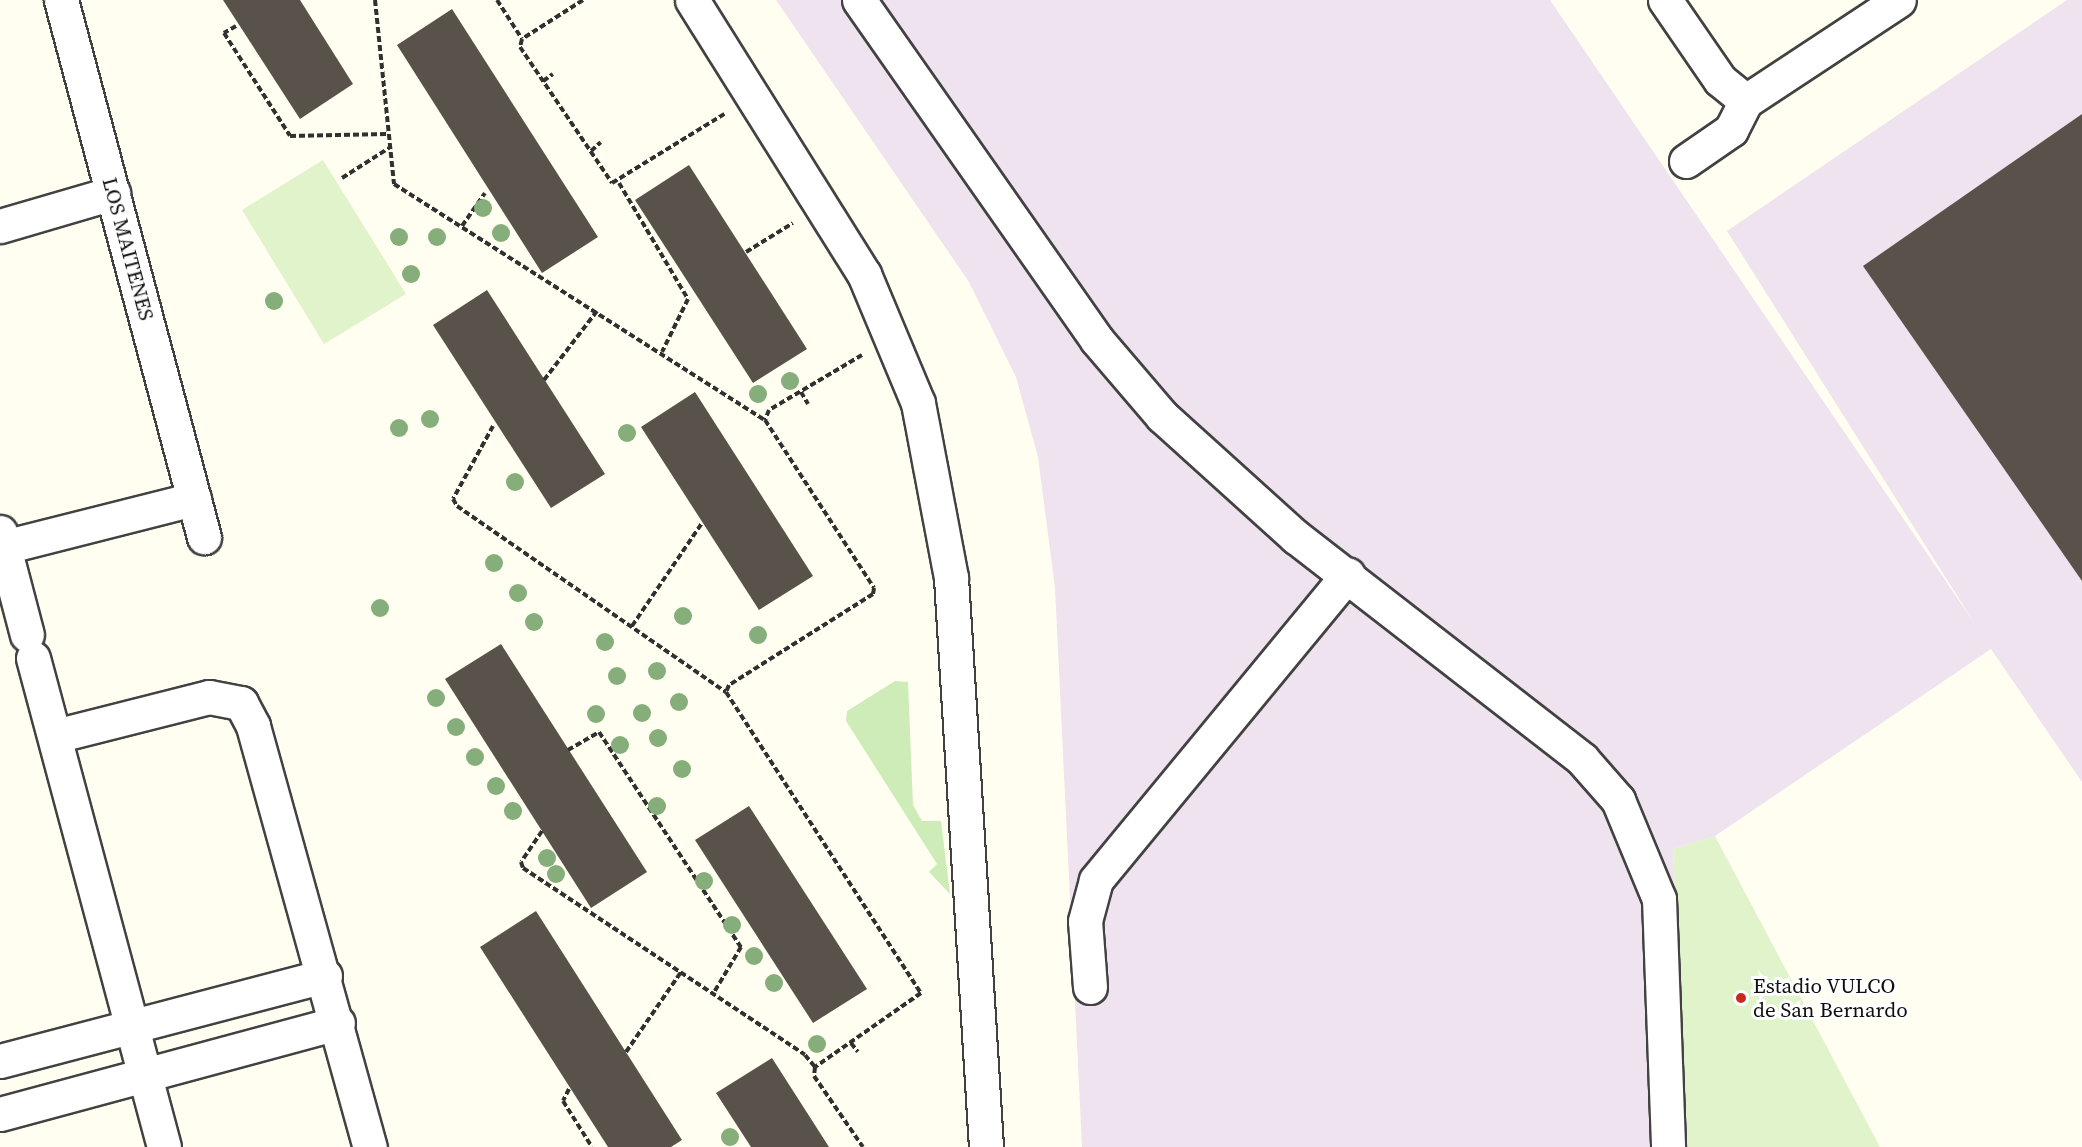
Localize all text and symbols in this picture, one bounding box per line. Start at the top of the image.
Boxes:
street label: LOS MAITENES [97,175,159,323]
place label: Estadio VULCO de San Bernardo [1753,973,1908,1023]
marker: Estadio VULCO de San Bernardo [1734,991,1748,1005]

